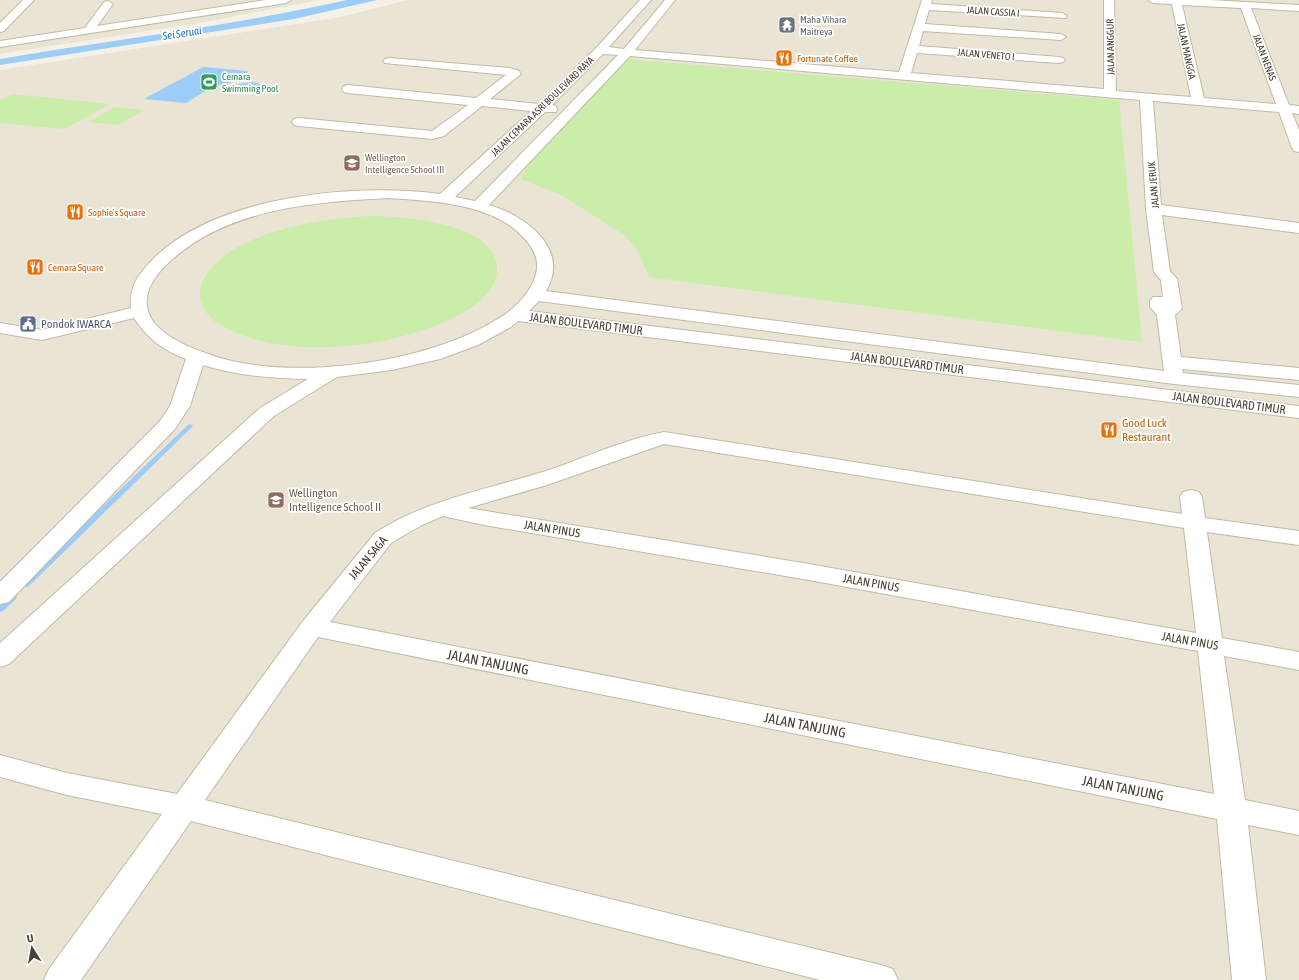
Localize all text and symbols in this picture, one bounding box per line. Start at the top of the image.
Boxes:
street label: JALAN CASSIA I [966,4,1020,19]
place label: Maha Vihara Maitreya [800,14,847,37]
temple icon: Maha Vihara Maitreya [777,15,797,35]
street label: JALAN ANGGUR [1105,19,1116,75]
street label: JALAN MANGGA [1175,22,1198,80]
water label: Sei Seruai [161,24,203,42]
street label: JALAN NENAS [1251,32,1279,82]
street label: JALAN VENETO I [957,47,1015,62]
restaurant icon: Fortunate Coffee [774,48,794,68]
place label: Fortunate Coffee [797,53,858,64]
street label: JALAN CEMARA ASRI BOULEVARD RAYA [489,54,596,158]
place label: Cemara Swimming Pool [222,71,279,94]
sports icon: Cemara Swimming Pool [199,72,219,92]
place label: Wellington Intelligence School III [365,152,444,175]
school or university icon: Wellington Intelligence School III [342,153,362,173]
street label: JALAN JERUK [1146,161,1161,209]
restaurant icon: Sophie's Square [65,202,85,222]
place label: Sophie's Square [88,207,146,218]
restaurant icon: Cemara Square [25,257,45,277]
place label: Cemara Square [48,262,104,273]
street label: JALAN BOULEVARD TIMUR [529,310,643,338]
public building icon: Pondok IWARCA [18,314,38,334]
place label: Pondok IWARCA [41,317,111,331]
street label: JALAN BOULEVARD TIMUR [850,349,964,377]
street label: JALAN BOULEVARD TIMUR [1172,389,1286,417]
place label: Good Luck Restaurant [1122,416,1171,444]
restaurant icon: Good Luck Restaurant [1099,420,1119,440]
place label: Wellington Intelligence School II [289,486,381,514]
school or university icon: Wellington Intelligence School II [266,490,286,510]
street label: JALAN PINUS [523,518,581,540]
street label: JALAN SAGA [346,533,390,582]
street label: JALAN PINUS [842,571,900,595]
street label: JALAN PINUS [1161,629,1219,653]
street label: JALAN TANJUNG [446,646,530,678]
street label: JALAN TANJUNG [763,709,847,741]
street label: JALAN TANJUNG [1081,772,1165,804]
north arrow [12,928,52,968]
text: U [26,932,34,945]

